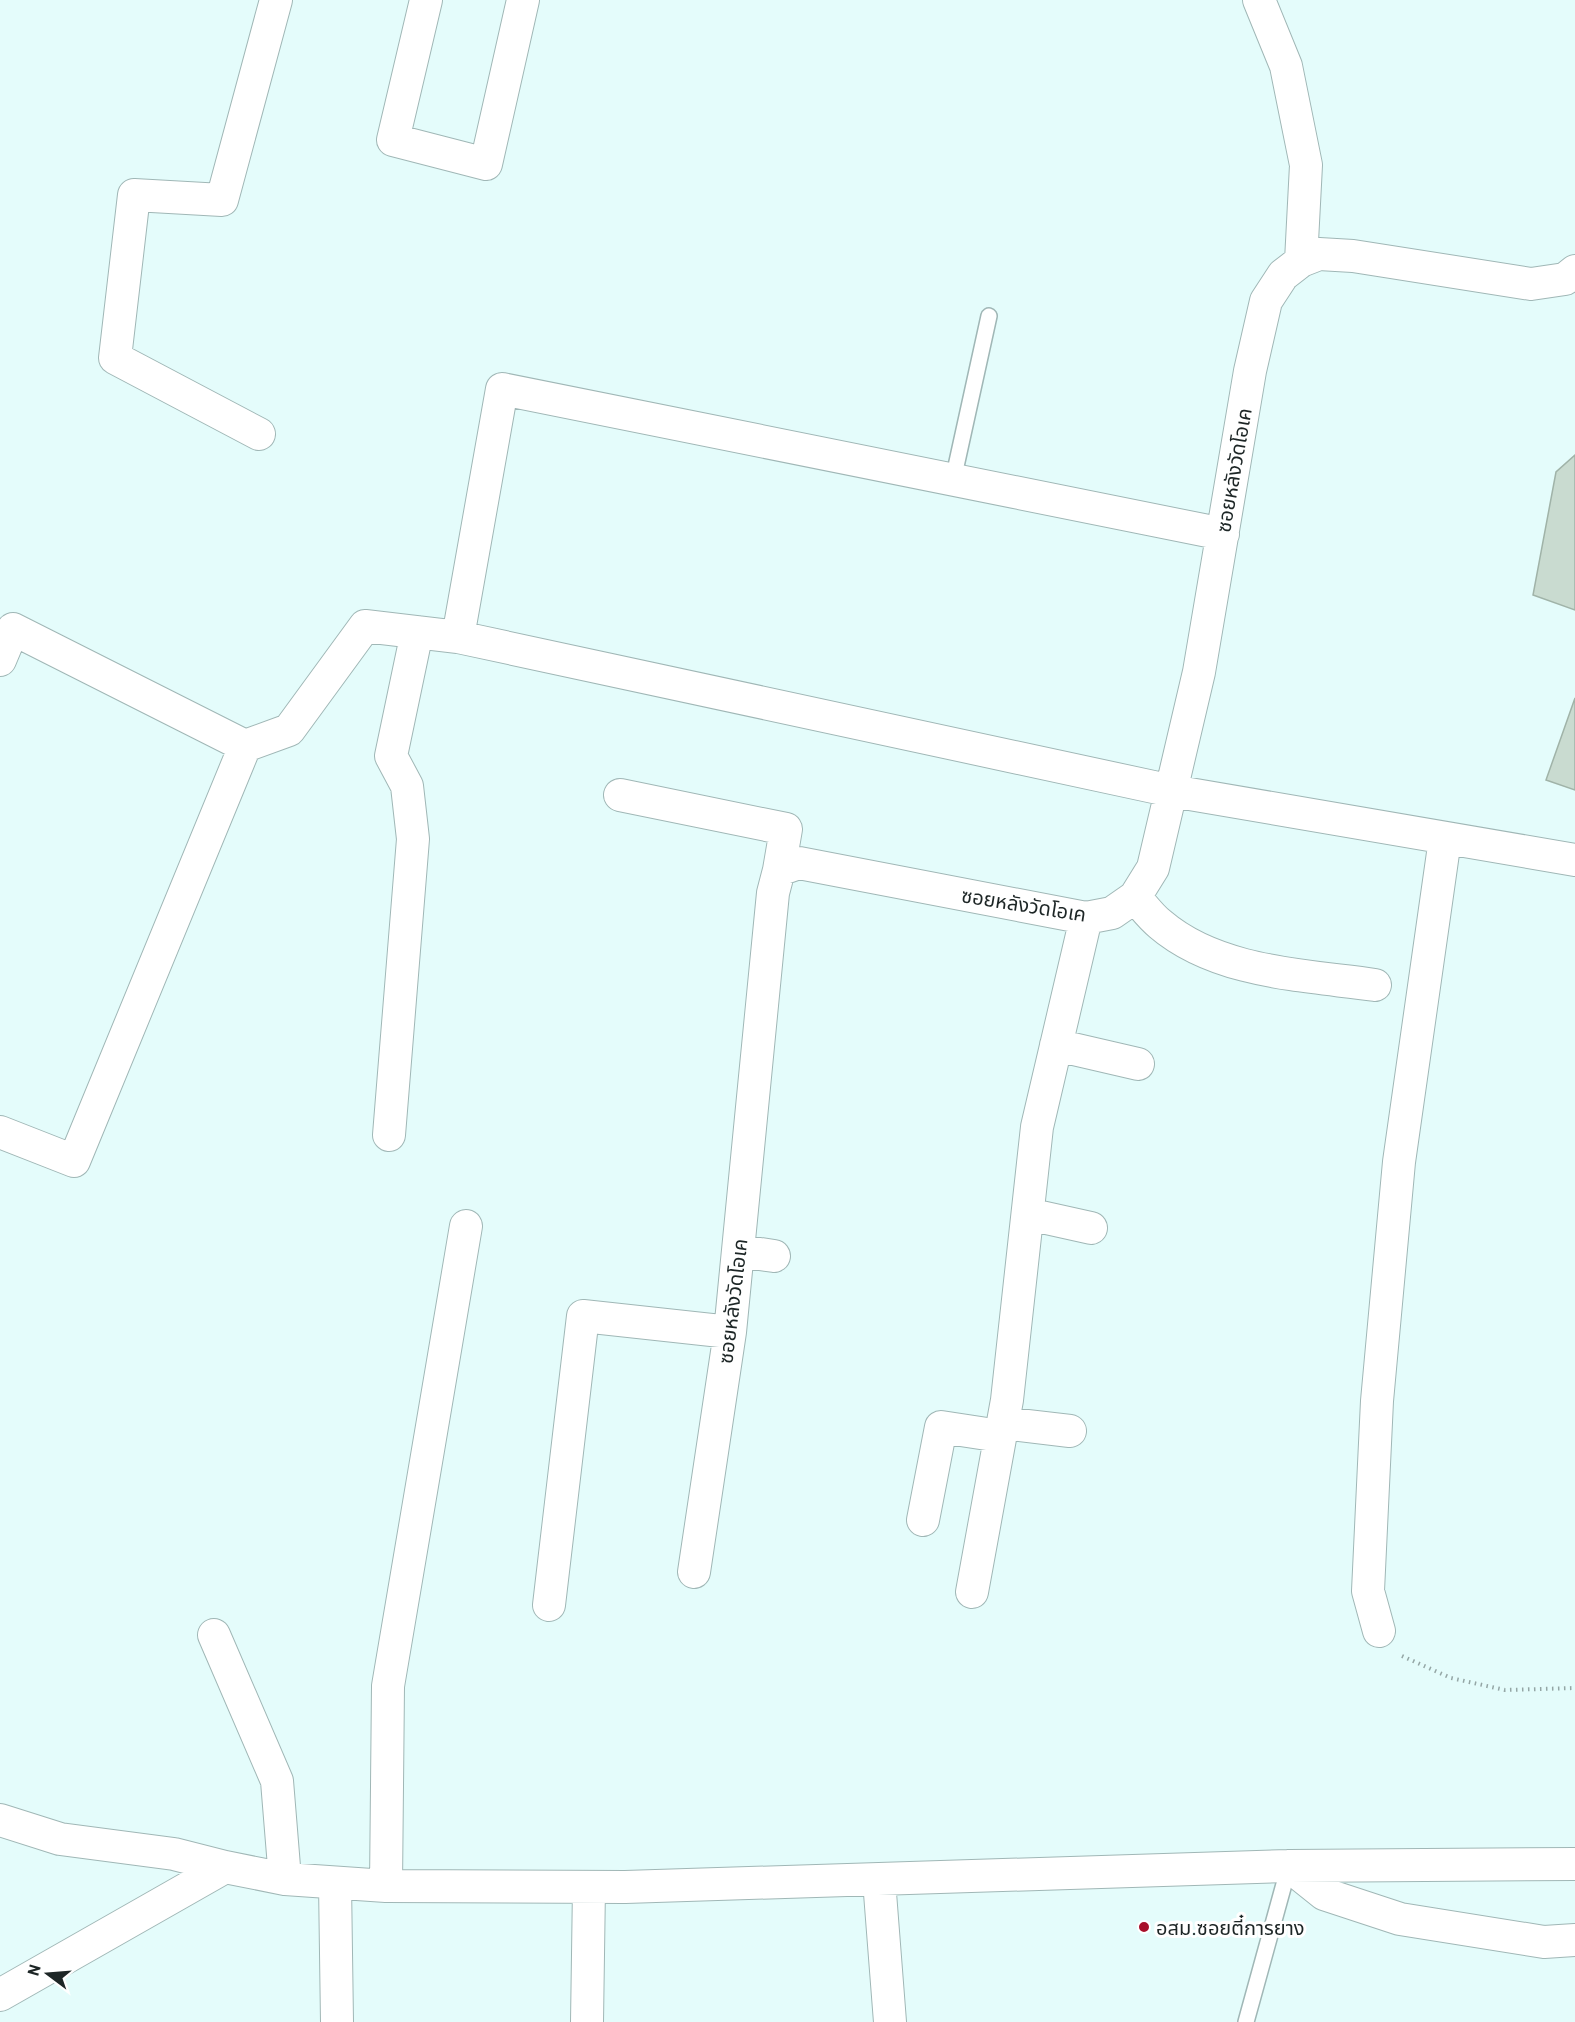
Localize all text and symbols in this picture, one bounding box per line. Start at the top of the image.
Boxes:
street label: ซอยหลังวัดโอเค [1210,406,1256,534]
street label: ซอยหลังวัดโอเค [960,882,1088,926]
street label: ซอยหลังวัดโอเค [712,1237,752,1365]
place label: อสม.ซอยตี๋การยาง [1156,1914,1305,1939]
marker: อสม.ซอยตี๋การยาง [1137,1920,1151,1934]
north arrow [18,1944,78,2004]
text: N [23,1962,44,1977]

